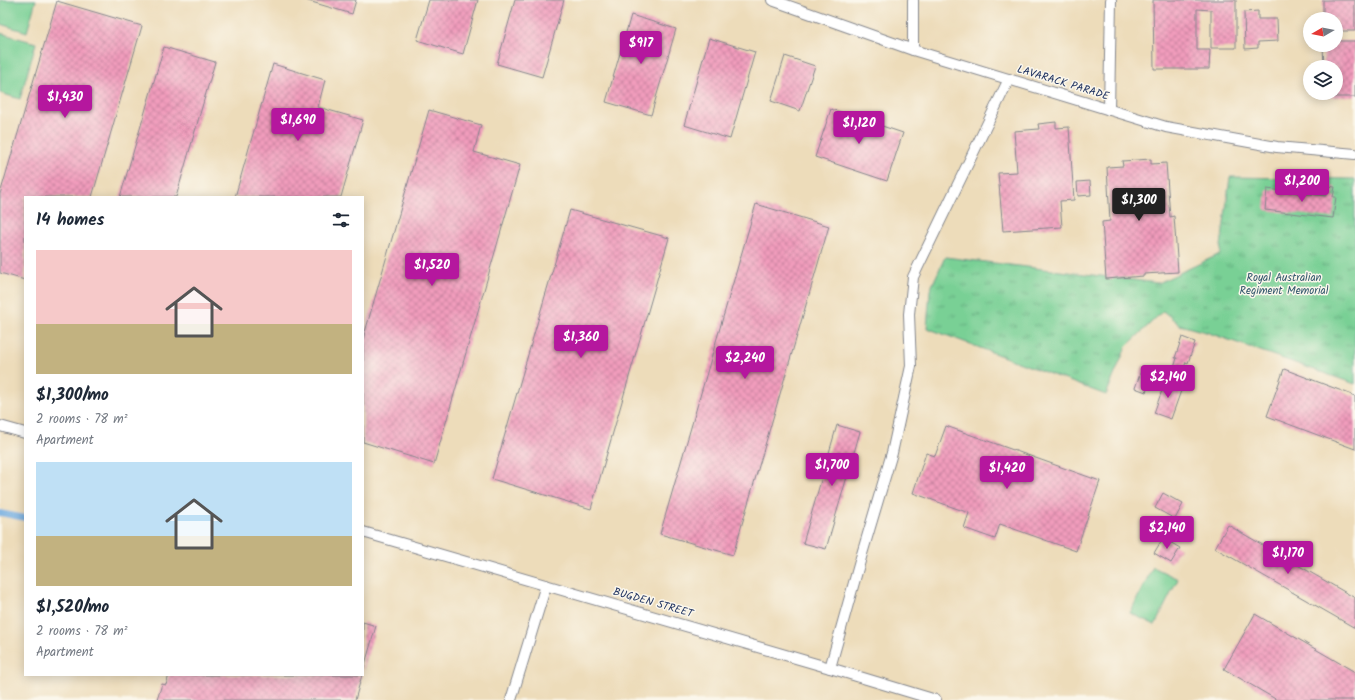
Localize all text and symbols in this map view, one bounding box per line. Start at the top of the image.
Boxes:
north arrow [1303,12,1343,52]
map controls [1303,12,1343,100]
pin: $917 [617,31,665,65]
text: $917 [629,33,653,54]
street label: LAVARACK PARADE [1015,60,1112,106]
button: layers [1303,60,1343,100]
pin: $1,430 [32,85,98,119]
text: $1,430 [47,87,83,108]
pin: $1,690 [265,108,331,142]
text: $1,690 [280,110,316,131]
pin: $1,120 [826,111,892,145]
text: $1,120 [842,113,876,134]
pin: $1,200 [1269,169,1335,203]
text: $1,200 [1284,171,1320,192]
pin: $1,300 [1106,188,1172,222]
text: $1,300 [1121,190,1157,211]
text: 14 homes [36,207,104,234]
icon: filters [330,209,352,231]
pin: $1,520 [399,253,465,287]
text: $1,520 [414,255,450,276]
park label: Royal Australian Regiment Memorial [1240,269,1329,300]
icon: home [158,276,230,348]
pin: $1,360 [548,325,614,359]
text: $1,360 [563,327,599,348]
pin: $2,240 [712,346,778,380]
text: $2,240 [725,348,765,369]
pin: $2,140 [1135,365,1201,399]
text: $2,140 [1150,367,1186,388]
text: $1,300/mo [36,382,109,409]
text: 2 rooms · 78 m² [36,409,128,430]
text: Apartment [36,430,94,451]
pin: $1,700 [799,453,865,487]
text: $1,700 [815,455,849,476]
pin: $1,420 [974,456,1040,490]
text: $1,420 [989,458,1025,479]
icon: home [158,488,230,560]
pin: $2,140 [1134,516,1200,550]
text: $2,140 [1149,518,1185,539]
pin: $1,170 [1255,541,1321,575]
text: $1,170 [1272,543,1304,564]
street label: BUGDEN STREET [611,583,696,623]
text: $1,520/mo [36,594,109,621]
text: 2 rooms · 78 m² [36,621,128,642]
text: Apartment [36,642,94,663]

